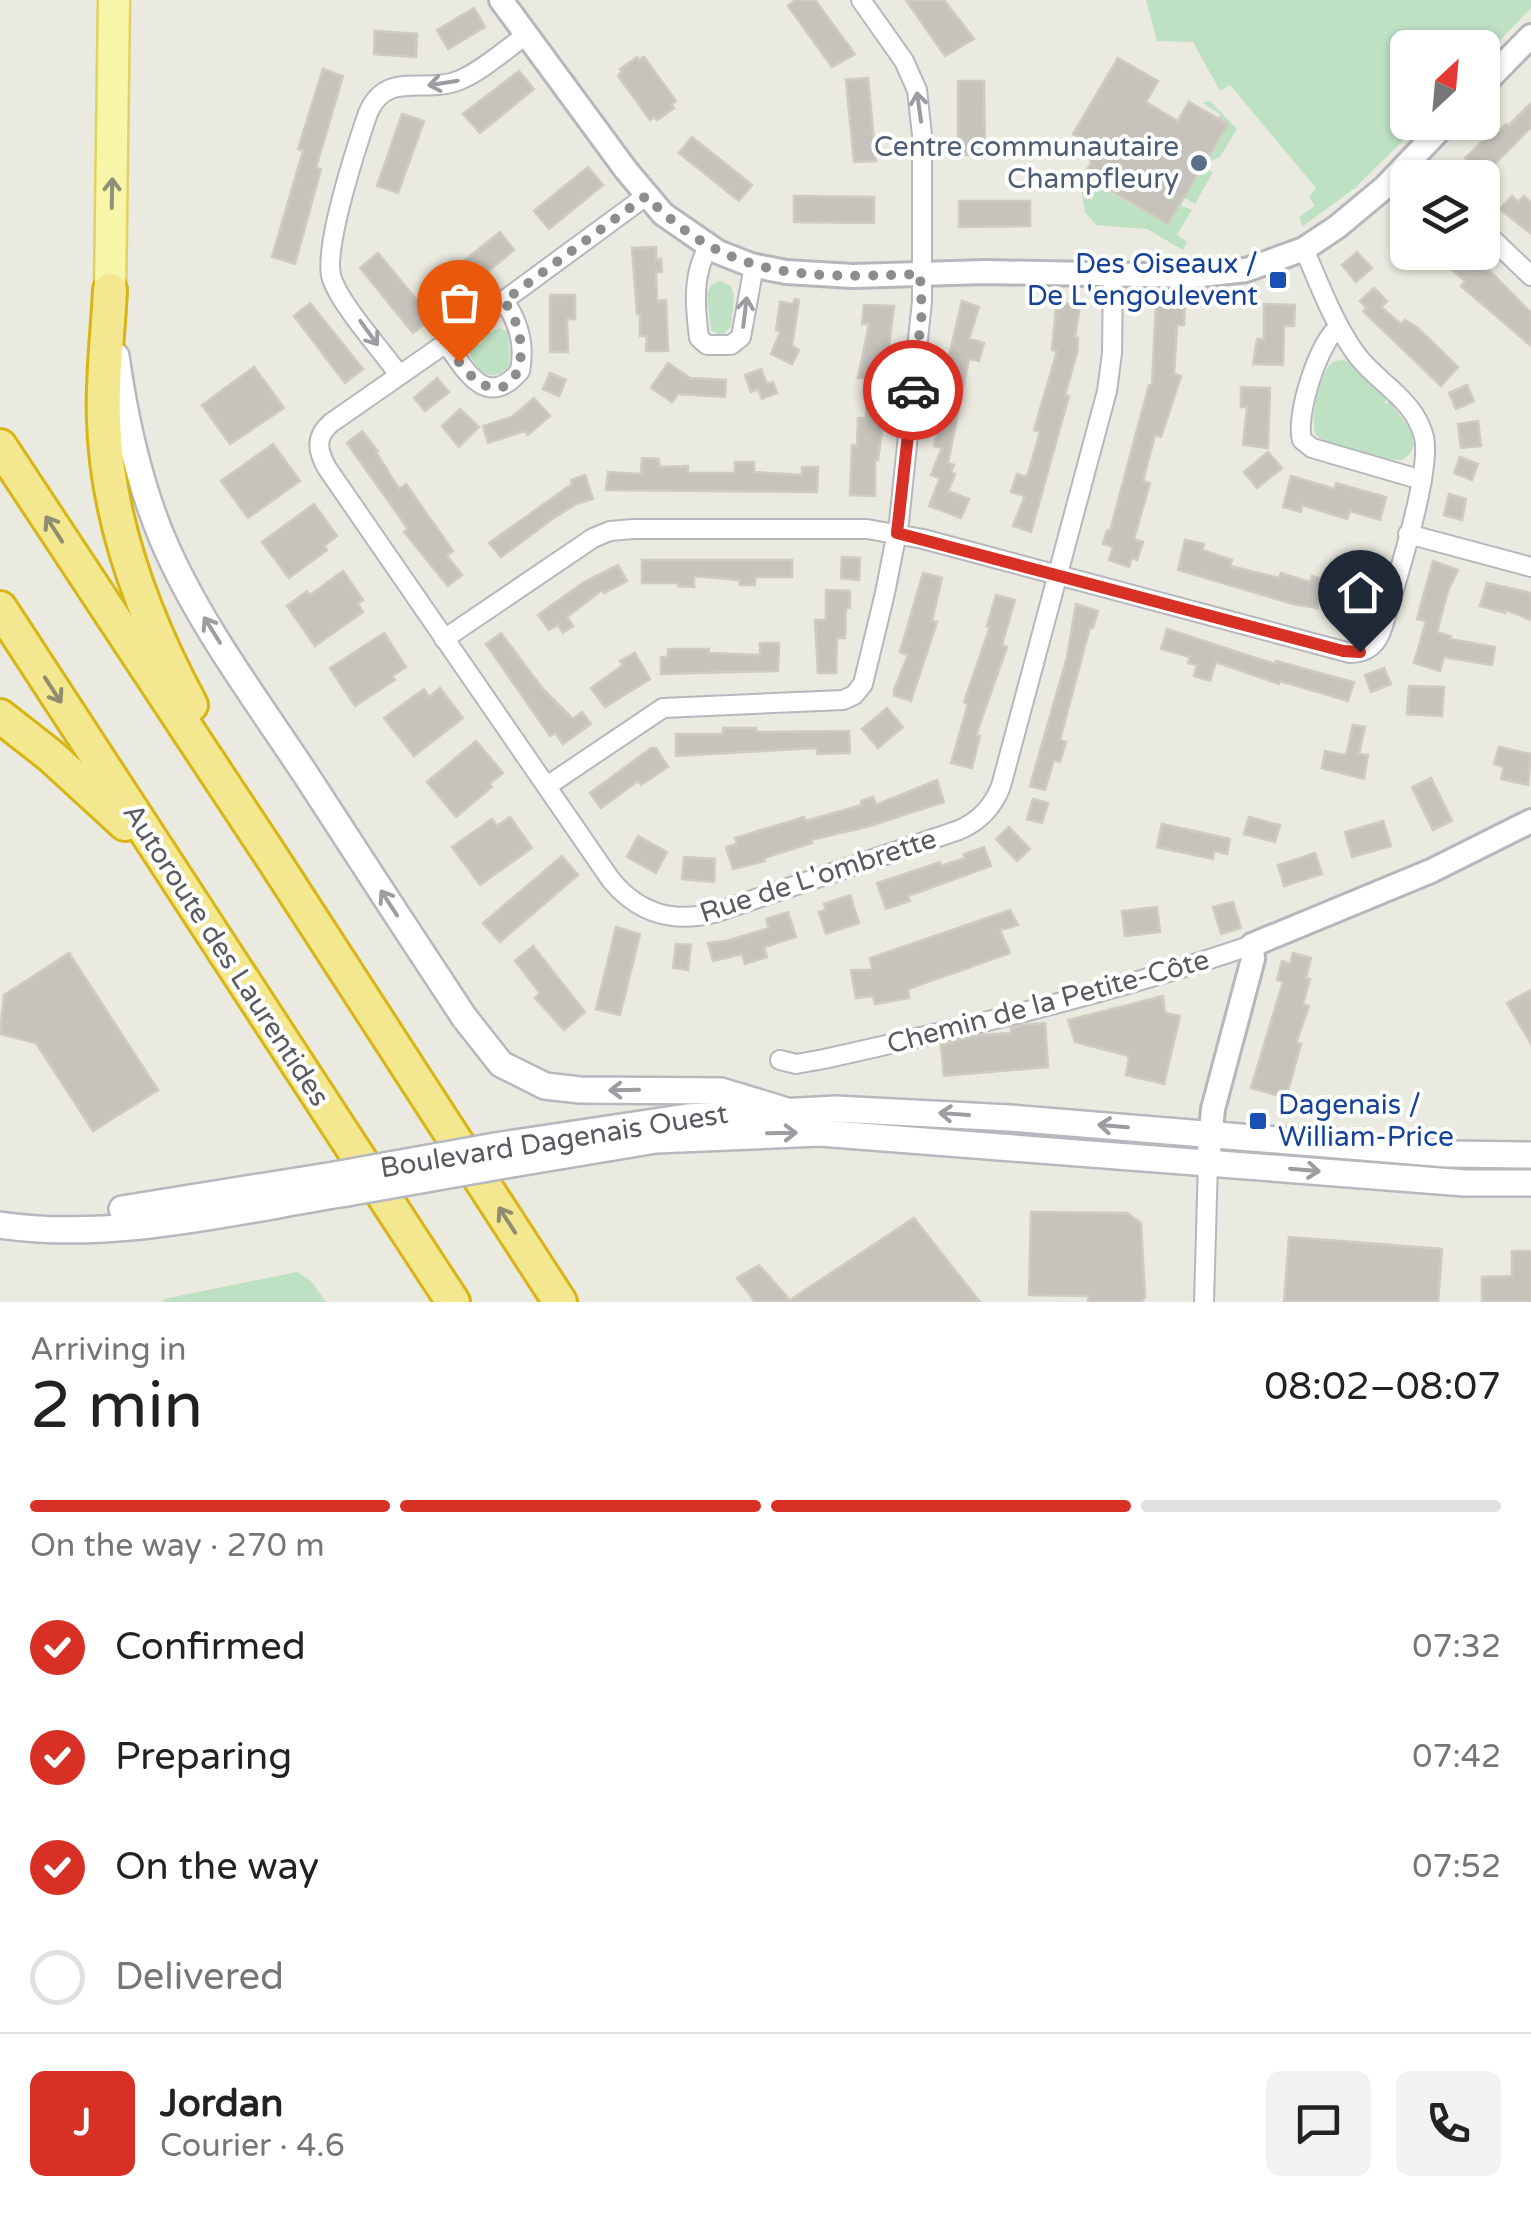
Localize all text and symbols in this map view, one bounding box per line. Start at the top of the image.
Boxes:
north arrow [1390,30,1500,140]
map controls [1390,30,1500,270]
one-way arrow [427,74,460,93]
one-way arrow [909,91,928,124]
place label: Centre communautaire Champfleury [874,130,1179,196]
marker: Centre communautaire Champfleury [1188,152,1210,174]
button: layers [1390,160,1500,270]
one-way arrow [103,177,122,209]
place label: Des Oiseaux / De L'engoulevent [1027,247,1258,313]
pin [417,260,502,363]
marker: Des Oiseaux / De L'engoulevent [1267,269,1289,291]
icon: bag [432,275,487,330]
one-way arrow [736,296,755,328]
one-way arrow [359,319,380,346]
courier [863,340,963,440]
icon: car [886,363,941,418]
one-way arrow [43,516,64,544]
pin [1318,550,1403,653]
icon: home [1333,565,1388,620]
one-way arrow [202,617,222,645]
one-way arrow [43,675,64,704]
street label: Autoroute des Laurentides [115,797,337,1113]
street label: Rue de L'ombrette [695,822,941,930]
one-way arrow [379,889,400,918]
street label: Chemin de la Petite-Côte [883,943,1213,1061]
one-way arrow [608,1081,640,1100]
place label: Dagenais / William-Price [1278,1088,1454,1154]
street label: Boulevard Dagenais Ouest [378,1097,731,1185]
one-way arrow [938,1104,971,1123]
marker: Dagenais / William-Price [1247,1110,1269,1132]
one-way arrow [1098,1117,1130,1136]
one-way arrow [766,1124,798,1142]
one-way arrow [1288,1161,1320,1180]
one-way arrow [497,1207,518,1235]
text: Arriving in [30,1331,187,1369]
text: 08:02–08:07 [1264,1364,1501,1410]
text: 2 min [30,1367,203,1446]
text: On the way · 270 m [30,1527,325,1565]
icon: check [30,1620,85,1675]
text: Confirmed [115,1624,306,1670]
text: 07:32 [1412,1628,1501,1666]
icon: check [30,1730,85,1785]
text: Preparing [115,1734,292,1780]
text: 07:42 [1412,1738,1501,1776]
icon: check [30,1840,85,1895]
text: On the way [115,1844,319,1890]
text: 07:52 [1412,1848,1501,1886]
text: Delivered [115,1954,284,2000]
button: chat [1266,2071,1371,2176]
button: phone [1396,2071,1501,2176]
text: Jordan [160,2081,283,2127]
text: J [74,2100,91,2146]
text: Courier · 4.6 [160,2127,345,2165]

